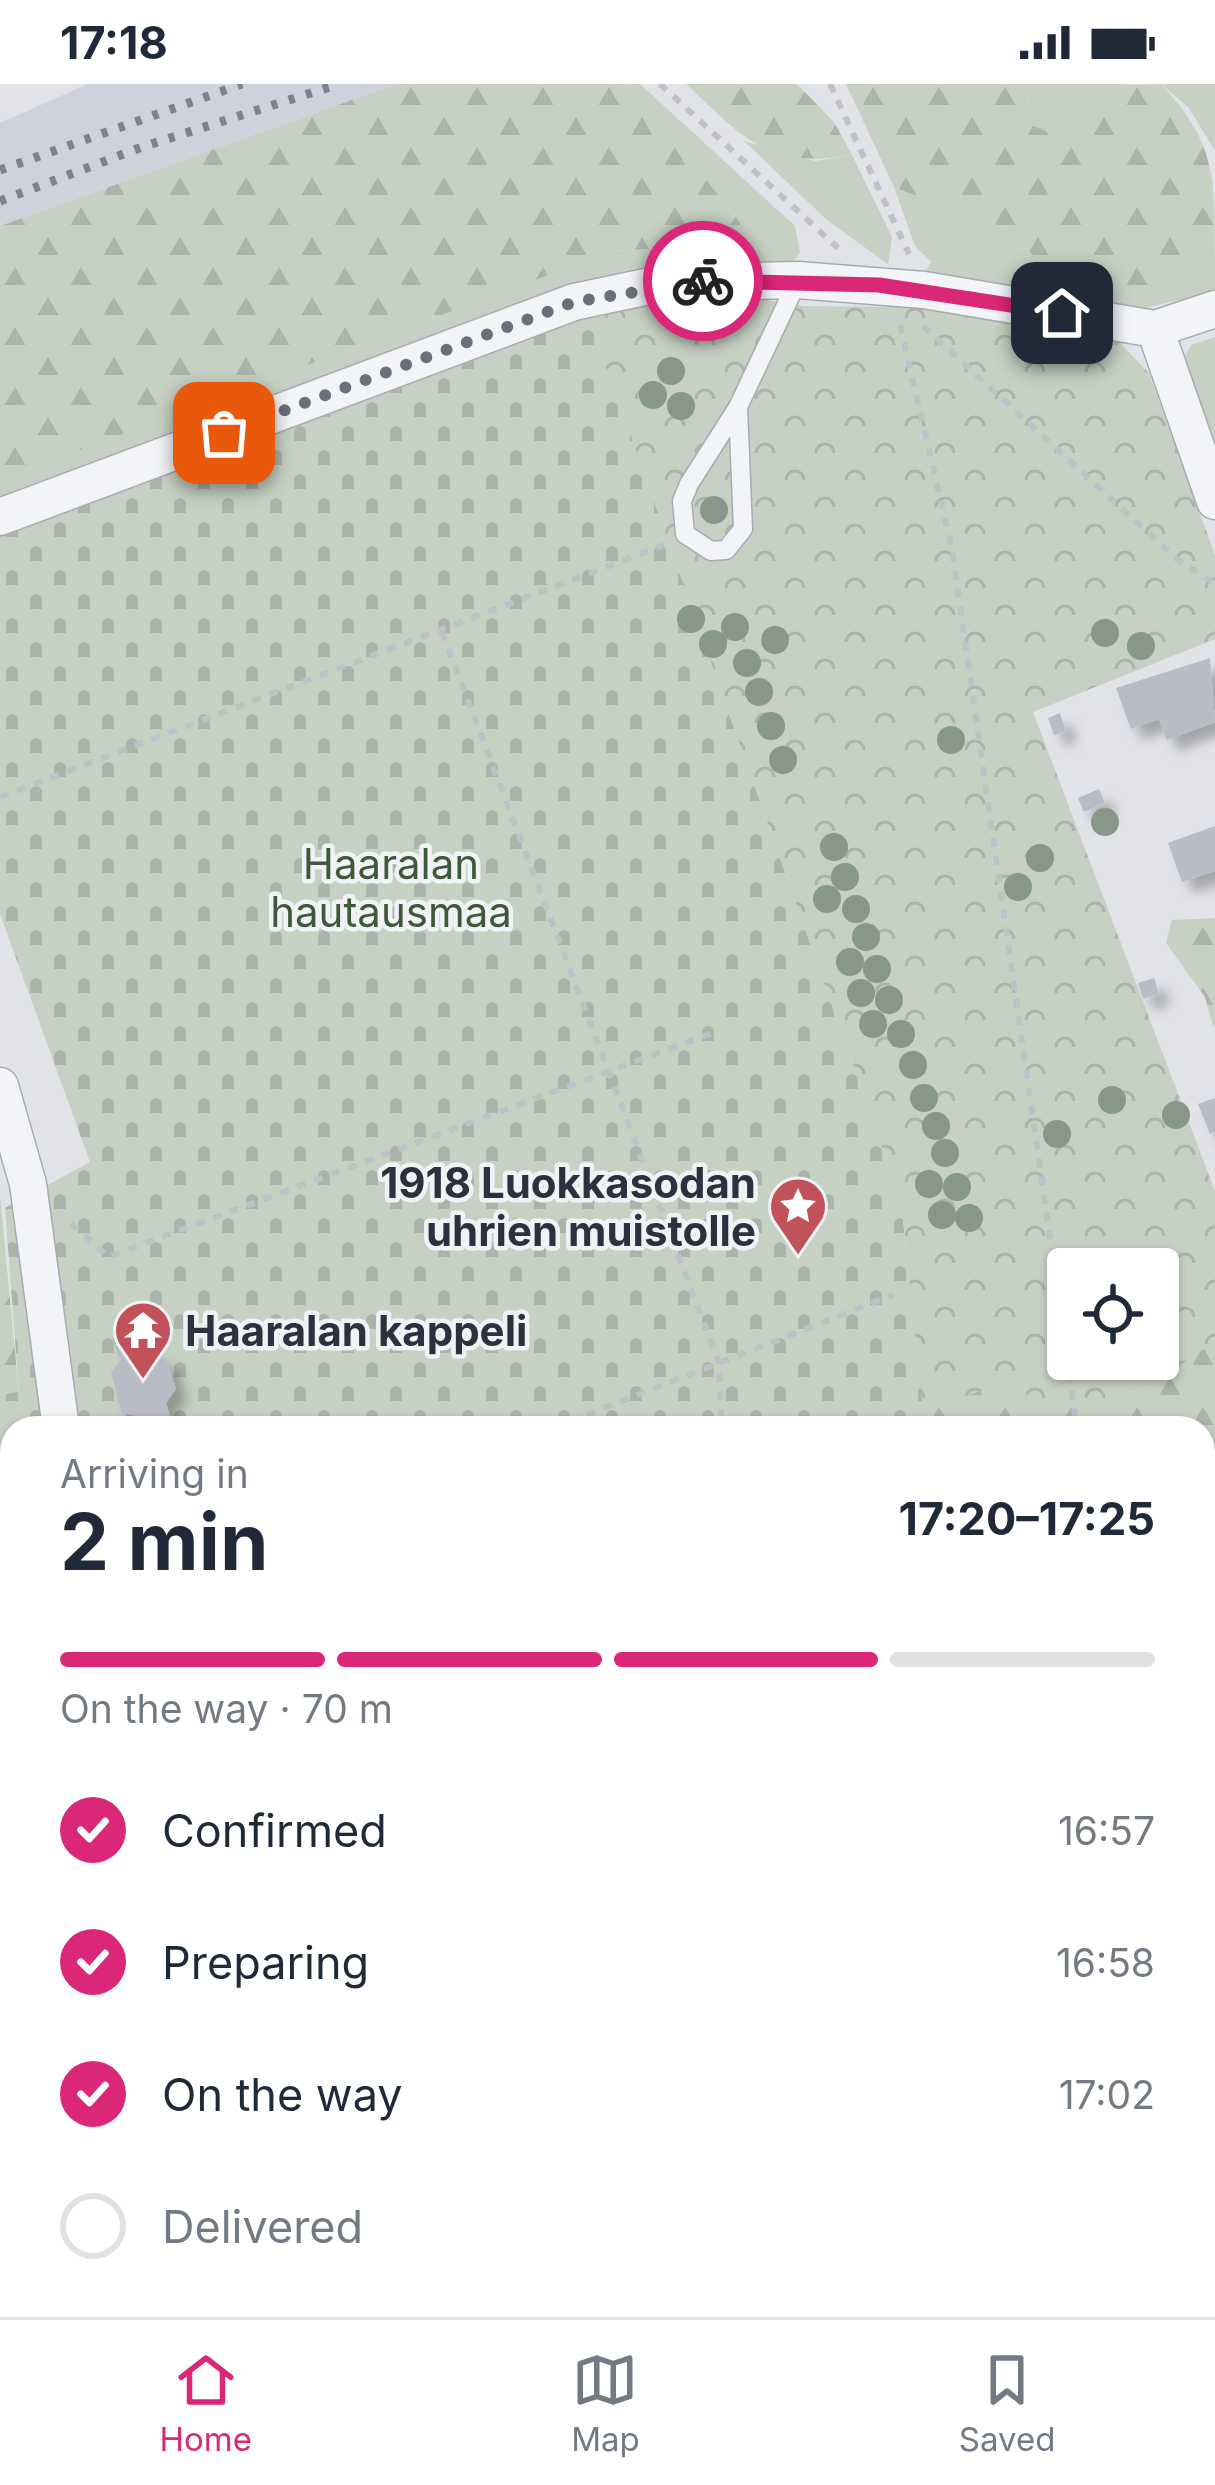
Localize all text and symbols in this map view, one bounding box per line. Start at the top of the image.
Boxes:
text: 17:18 [60,15,168,70]
courier [643,221,763,341]
icon: bike [670,248,736,314]
pin [1011,262,1113,364]
icon: home [1029,280,1095,346]
pin [173,382,275,484]
icon: bag [191,400,257,466]
park label: Haaralan hautausmaa [270,838,512,937]
place label: 1918 Luokkasodan uhrien muistolle [380,1157,756,1256]
place icon: 1918 Luokkasodan uhrien muistolle [767,1175,829,1257]
map controls [1047,1248,1179,1380]
button: locate [1047,1248,1179,1380]
temple icon: Haaralan kappeli [112,1299,174,1381]
place label: Haaralan kappeli [185,1305,527,1356]
text: Arriving in [60,1450,249,1497]
text: 17:20–17:25 [899,1491,1155,1546]
text: 2 min [60,1494,268,1589]
text: On the way · 70 m [60,1685,393,1732]
icon: check [60,1797,126,1863]
text: Confirmed [162,1803,387,1858]
text: 16:57 [1058,1807,1155,1854]
icon: check [60,1929,126,1995]
text: Preparing [162,1935,369,1990]
text: 16:58 [1056,1939,1155,1986]
icon: check [60,2061,126,2127]
text: On the way [162,2067,403,2122]
text: 17:02 [1059,2071,1155,2118]
text: Delivered [162,2199,363,2254]
tab: Home [160,2347,252,2459]
tab: Map [571,2347,640,2459]
tab: Saved [959,2347,1055,2459]

